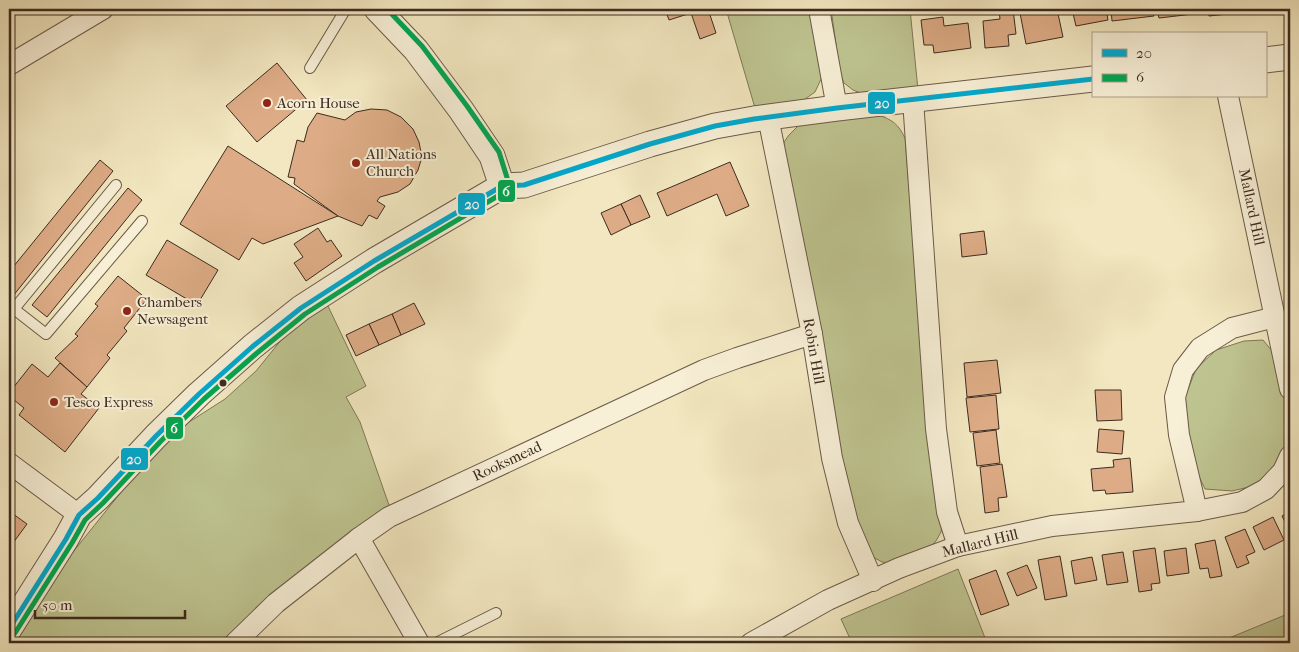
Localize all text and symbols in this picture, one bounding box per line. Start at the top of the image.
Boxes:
legend [1092,32,1266,98]
text: 20 [1136,44,1152,62]
text: 6 [1136,68,1145,86]
line badge: 20 [867,91,896,115]
place label: Acorn House [276,94,360,112]
text: 20 [875,95,890,112]
marker: Acorn House [261,97,273,109]
place label: All Nations Church [365,145,437,180]
marker: All Nations Church [350,157,362,169]
street label: Mallard Hill [1235,167,1269,247]
line badge: 6 [497,179,516,203]
text: 6 [502,183,510,200]
line badge: 20 [457,192,486,216]
text: 20 [465,196,480,213]
place label: Chambers Newsagent [137,293,209,328]
marker: Chambers Newsagent [121,305,133,317]
street label: Robin Hill [799,316,829,386]
unlabelled marker [218,378,228,388]
place label: Tesco Express [64,393,154,411]
marker: Tesco Express [48,396,60,408]
line badge: 6 [165,416,184,440]
text: 6 [170,420,178,437]
street label: Rooksmead [470,437,545,485]
line badge: 20 [120,447,149,471]
text: 20 [127,451,142,468]
street label: Mallard Hill [940,525,1020,561]
scale bar [35,587,185,619]
text: 50 m [42,596,73,614]

